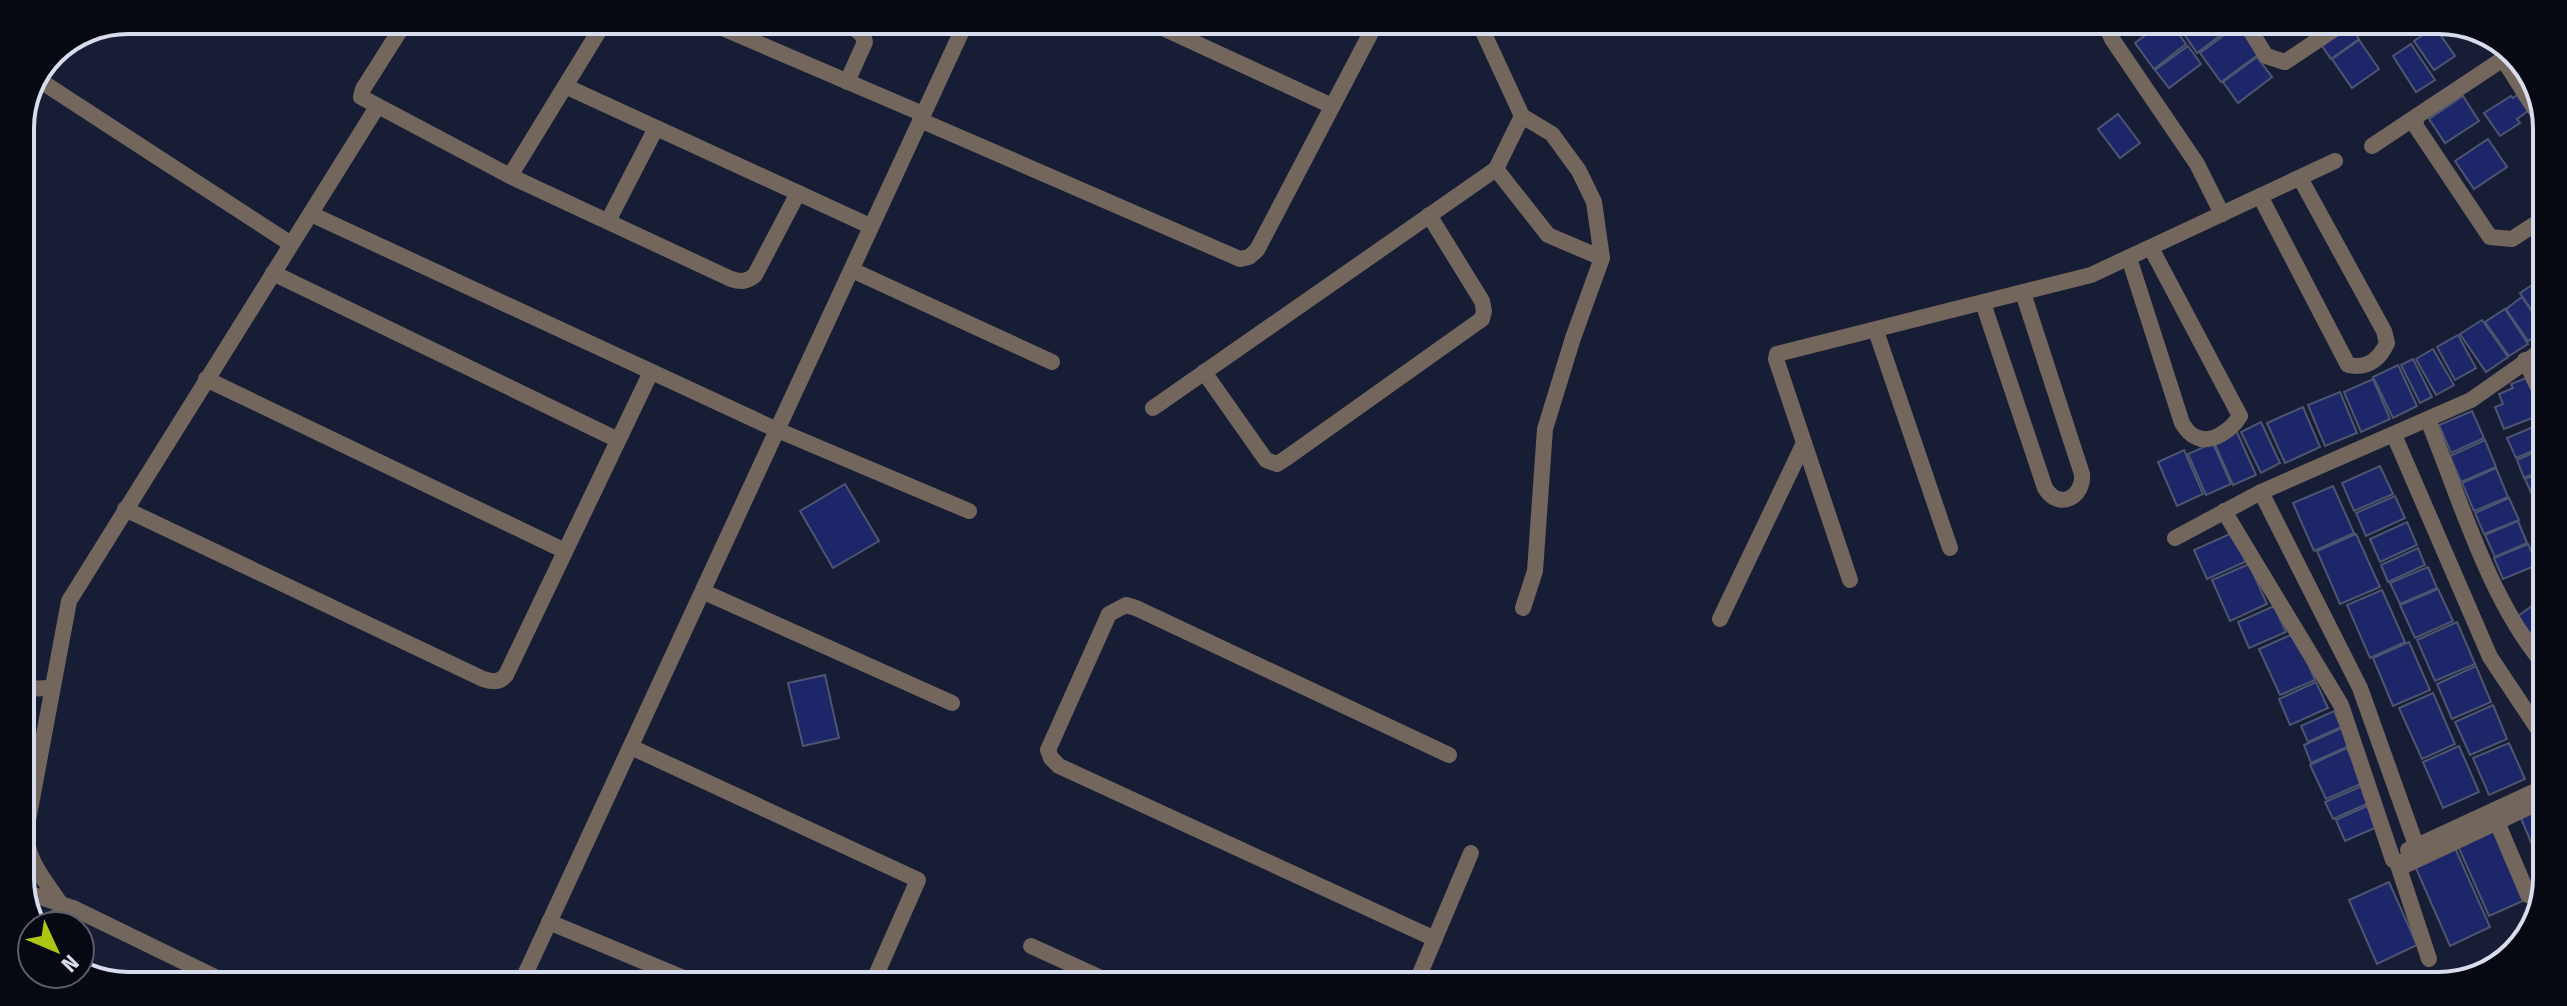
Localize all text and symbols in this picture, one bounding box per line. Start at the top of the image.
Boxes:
north arrow [16,910,96,990]
text: N [56,949,84,978]

